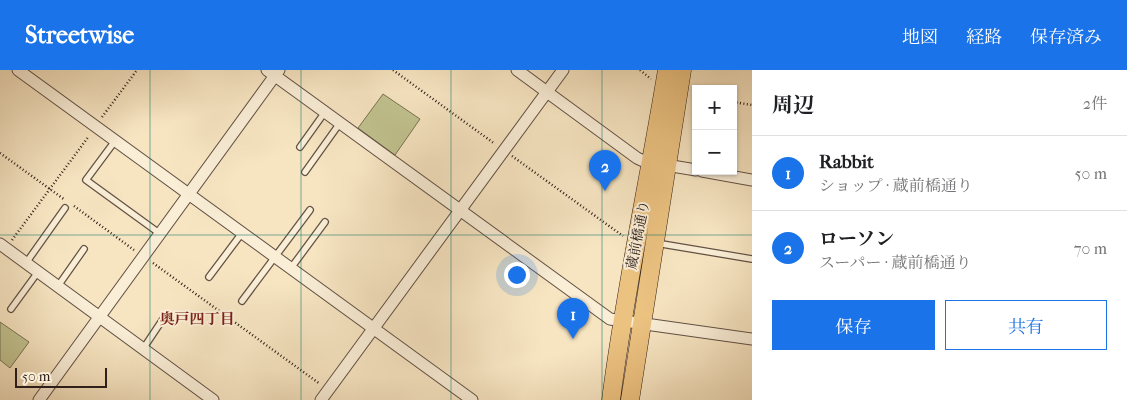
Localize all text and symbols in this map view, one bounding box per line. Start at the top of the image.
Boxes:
text: Streetwise [25,21,134,49]
text: 地図 [902,27,938,48]
text: 経路 [966,27,1002,48]
text: 保存済み [1030,27,1102,48]
map controls [692,85,737,175]
button: + [692,85,737,130]
text: 周辺 [772,93,814,117]
text: 2件 [1083,94,1107,113]
button: − [692,130,737,175]
pin: 2 [589,150,621,191]
text: Rabbit [819,151,874,173]
text: 1 [785,164,791,183]
text: 50 m [1075,164,1107,183]
text: ショップ · 蔵前橋通り [819,176,973,195]
street label: 蔵前橋通り [623,199,653,271]
text: ローソン [819,228,894,250]
text: 2 [784,239,792,258]
text: 70 m [1074,239,1107,258]
text: スーパー · 蔵前橋通り [819,253,972,272]
your location [504,262,530,288]
pin: 1 [557,298,589,339]
button: 保存 [772,300,935,350]
button: 共有 [945,300,1107,350]
district label: 奥戸四丁目 [159,310,235,328]
scale bar [15,365,108,388]
text: 50 m [22,368,50,385]

